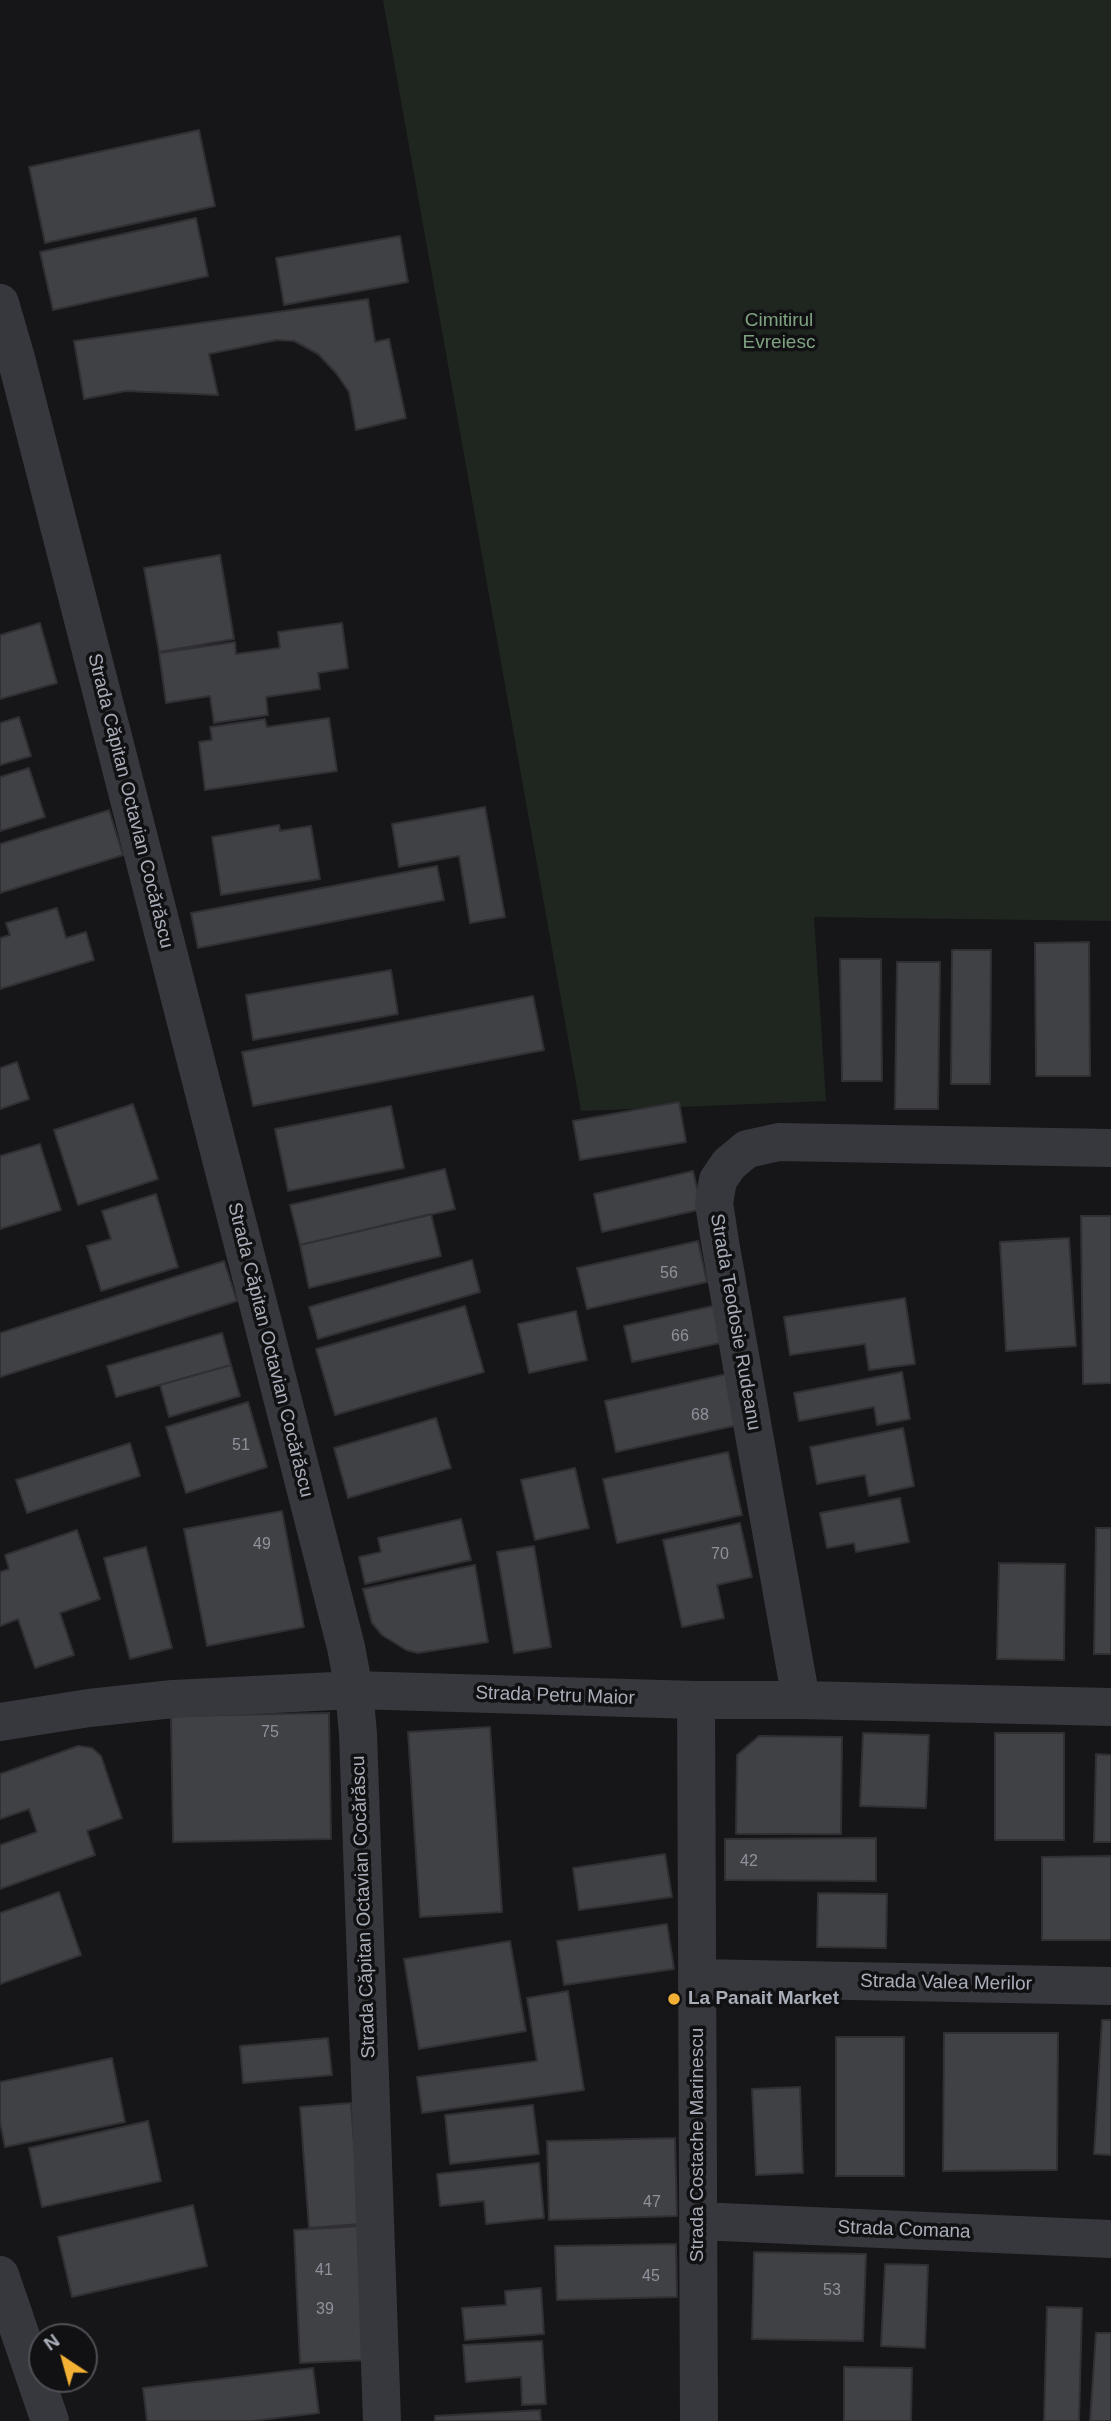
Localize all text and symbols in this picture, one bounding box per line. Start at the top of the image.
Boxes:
park label: Cimitirul Evreiesc [743,310,815,354]
street label: Strada Căpitan Octavian Cocărăscu [82,651,178,951]
street label: Strada Căpitan Octavian Cocărăscu [222,1200,318,1500]
street label: Strada Teodosie Rudeanu [705,1212,765,1432]
house number: 56 [660,1264,678,1284]
house number: 66 [671,1327,689,1347]
house number: 68 [691,1406,709,1426]
house number: 51 [232,1436,250,1456]
house number: 49 [253,1535,271,1555]
house number: 70 [711,1545,729,1565]
street label: Strada Petru Maior [475,1682,635,1710]
house number: 75 [261,1723,279,1743]
street label: Strada Căpitan Octavian Cocărăscu [347,1755,381,2059]
house number: 42 [740,1852,758,1872]
street label: Strada Valea Merilor [860,1970,1032,1996]
place label: La Panait Market [688,1988,839,2010]
marker: La Panait Market [666,1991,682,2007]
street label: Strada Costache Marinescu [687,2028,709,2262]
house number: 47 [643,2193,661,2213]
street label: Strada Comana [837,2216,971,2244]
house number: 41 [315,2261,333,2281]
house number: 45 [642,2267,660,2287]
house number: 53 [823,2281,841,2301]
house number: 39 [316,2300,334,2320]
north arrow [28,2323,98,2393]
text: N [40,2330,63,2355]

